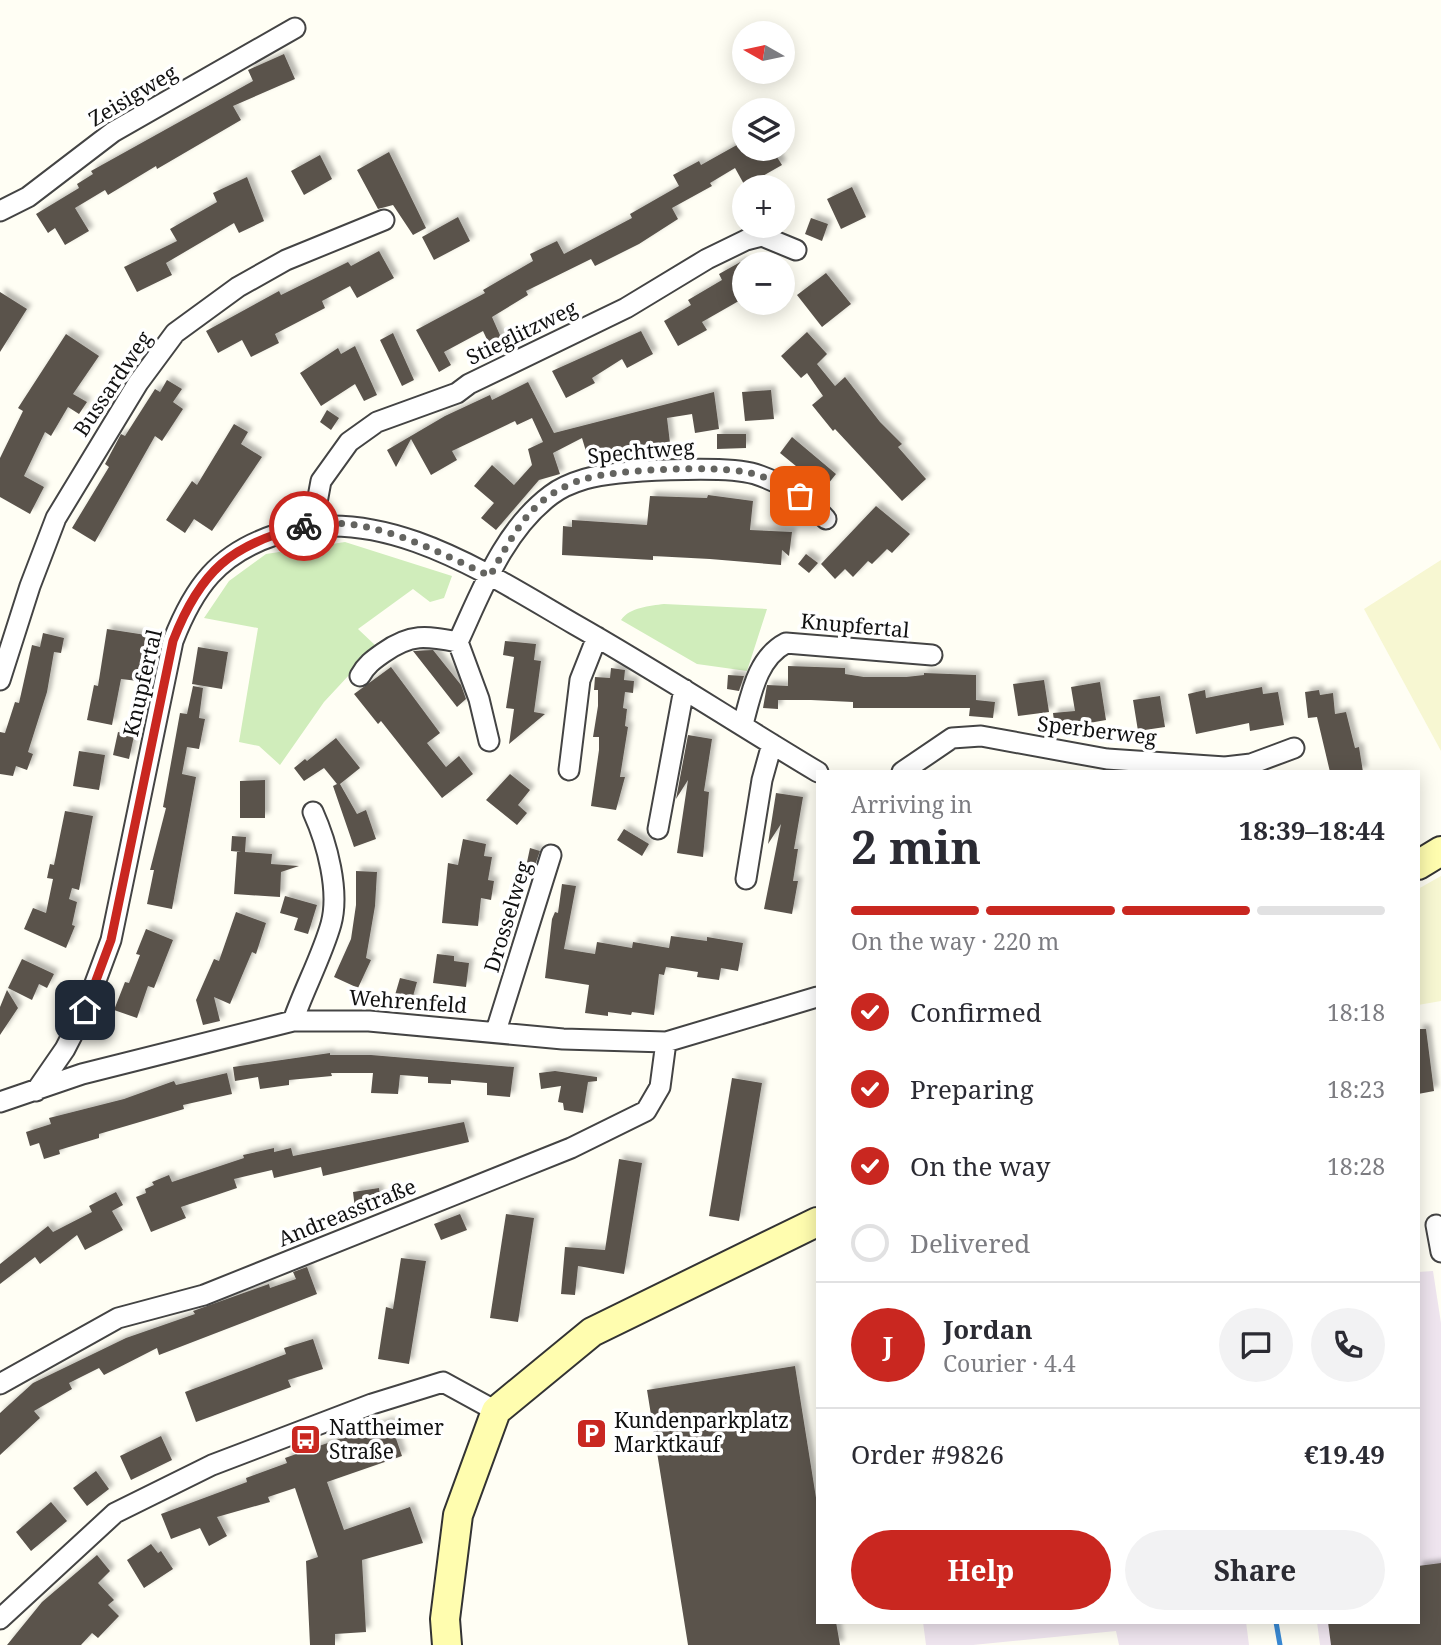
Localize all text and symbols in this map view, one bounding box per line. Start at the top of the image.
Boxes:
north arrow [732,21,794,84]
map controls [732,21,795,315]
street label: Zeisigweg [83,57,183,133]
button: layers [732,98,795,161]
button: + [732,175,795,238]
button: − [732,252,795,315]
street label: Stieglitzweg [461,293,582,371]
street label: Bussardweg [67,325,158,442]
street label: Spechtweg [586,432,696,470]
pin [770,466,830,526]
icon: bag [781,477,819,515]
courier [269,491,339,561]
icon: bike [285,507,323,545]
street label: Knupfertal [800,606,911,644]
street label: Knupfertal [116,626,168,739]
street label: Sperberweg [1036,709,1159,751]
text: Arriving in [851,788,972,820]
text: 18:39–18:44 [1239,812,1385,848]
text: 2 min [851,815,981,877]
street label: Drosselweg [477,857,537,976]
text: On the way · 220 m [851,925,1059,957]
pin [55,980,115,1040]
street label: Wehrenfeld [348,983,468,1019]
icon: home [66,991,104,1029]
icon: check [851,993,889,1031]
text: Confirmed [910,994,1042,1030]
text: 18:18 [1327,996,1385,1028]
icon: check [851,1070,889,1108]
text: Preparing [910,1071,1034,1107]
text: 18:23 [1327,1073,1385,1105]
icon: check [851,1147,889,1185]
text: On the way [910,1148,1050,1184]
text: 18:28 [1327,1150,1385,1182]
street label: Andreasstraße [273,1172,420,1253]
text: Delivered [910,1225,1030,1261]
button: chat [1219,1308,1293,1382]
button: phone [1311,1308,1385,1382]
text: Jordan [943,1311,1033,1347]
text: J [883,1327,893,1363]
text: Courier · 4.4 [943,1347,1076,1379]
place label: Kundenparkplatz Marktkauf [614,1406,789,1458]
place label: Nattheimer Straße [329,1413,444,1465]
parking icon: Kundenparkplatz Marktkauf [574,1416,608,1450]
bus stop icon: Nattheimer Straße [289,1423,323,1457]
text: Order #9826 [851,1436,1004,1472]
text: €19.49 [1304,1436,1385,1472]
button: Help [851,1530,1111,1610]
button: Share [1125,1530,1385,1610]

